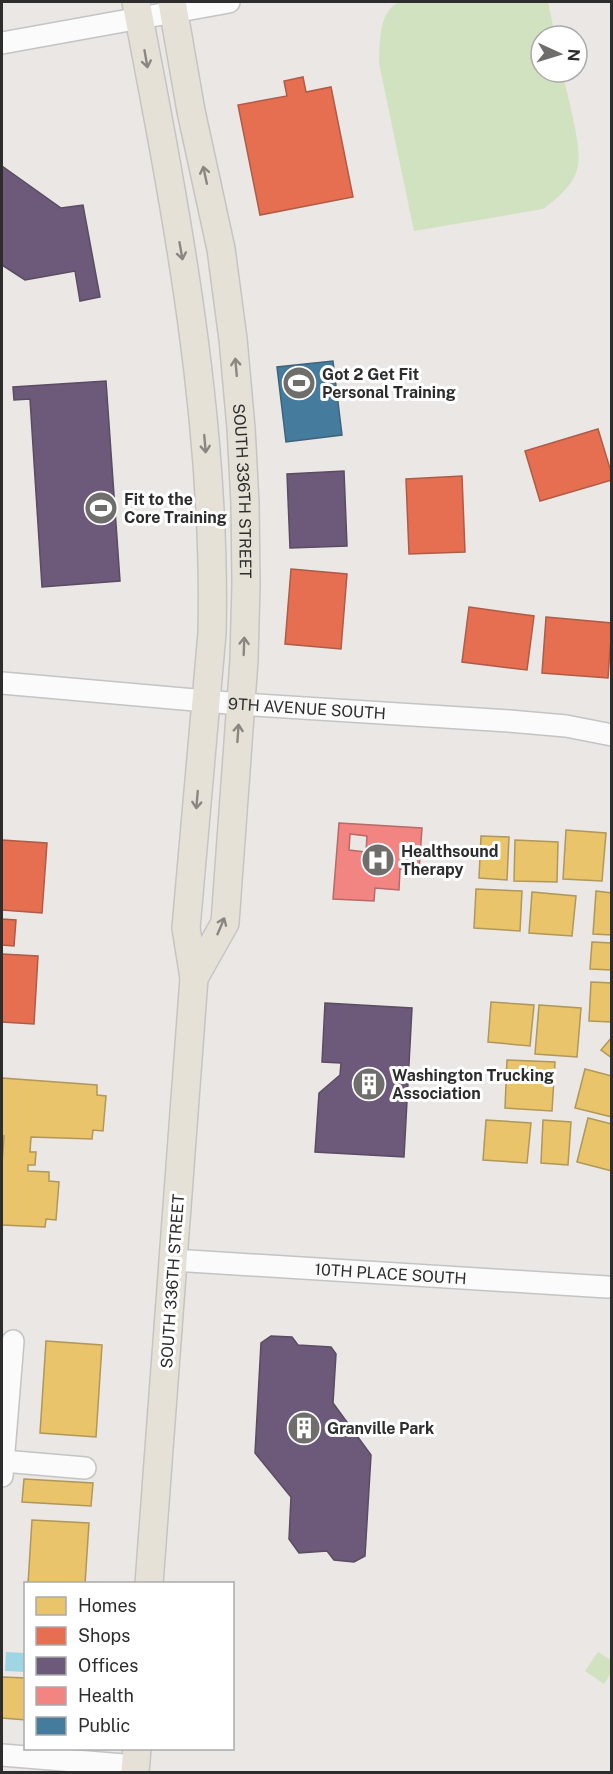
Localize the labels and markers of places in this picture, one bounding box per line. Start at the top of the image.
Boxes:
sports icon: Got 2 Get Fit Personal Training [281,365,317,401]
place label: Got 2 Get Fit Personal Training [322,365,456,402]
sports icon: Fit to the Core Training [83,490,119,526]
place label: Fit to the Core Training [124,490,227,527]
hospital icon: Healthsound Therapy [360,842,396,878]
place label: Healthsound Therapy [401,842,498,879]
building icon: Washington Trucking Association [351,1066,387,1102]
place label: Washington Trucking Association [392,1066,554,1103]
building icon: Granville Park [286,1410,322,1446]
place label: Granville Park [327,1419,434,1438]

